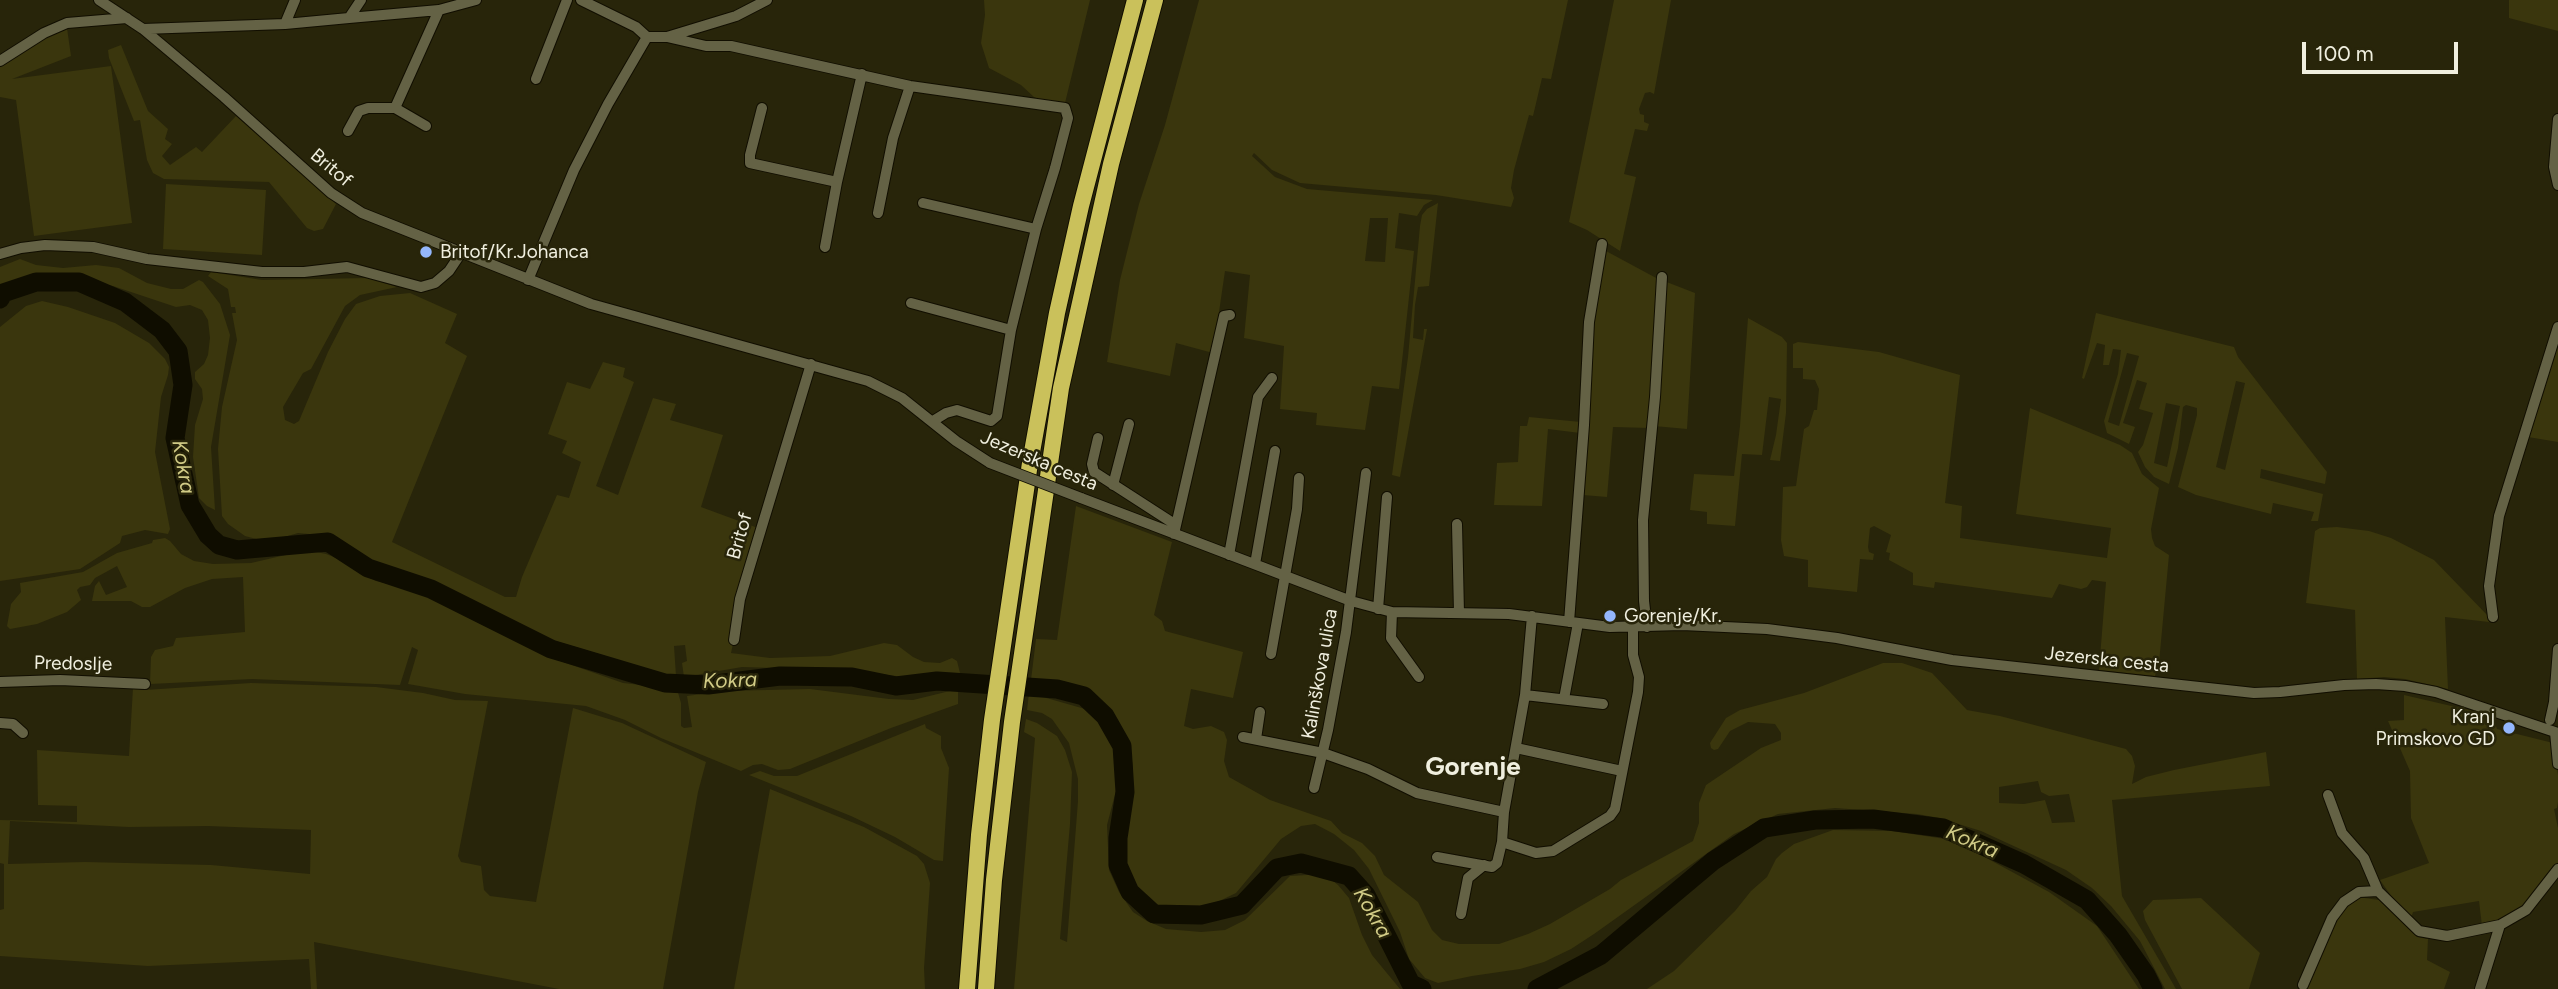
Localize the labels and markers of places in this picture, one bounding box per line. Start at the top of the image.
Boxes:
place label: Britof/Kr.Johanca [440,241,589,263]
marker: Britof/Kr.Johanca [418,244,434,260]
place label: Gorenje/Kr. [1624,605,1722,627]
marker: Gorenje/Kr. [1602,608,1618,624]
place label: Kranj Primskovo GD [2376,706,2495,750]
marker: Kranj Primskovo GD [2501,720,2517,736]

